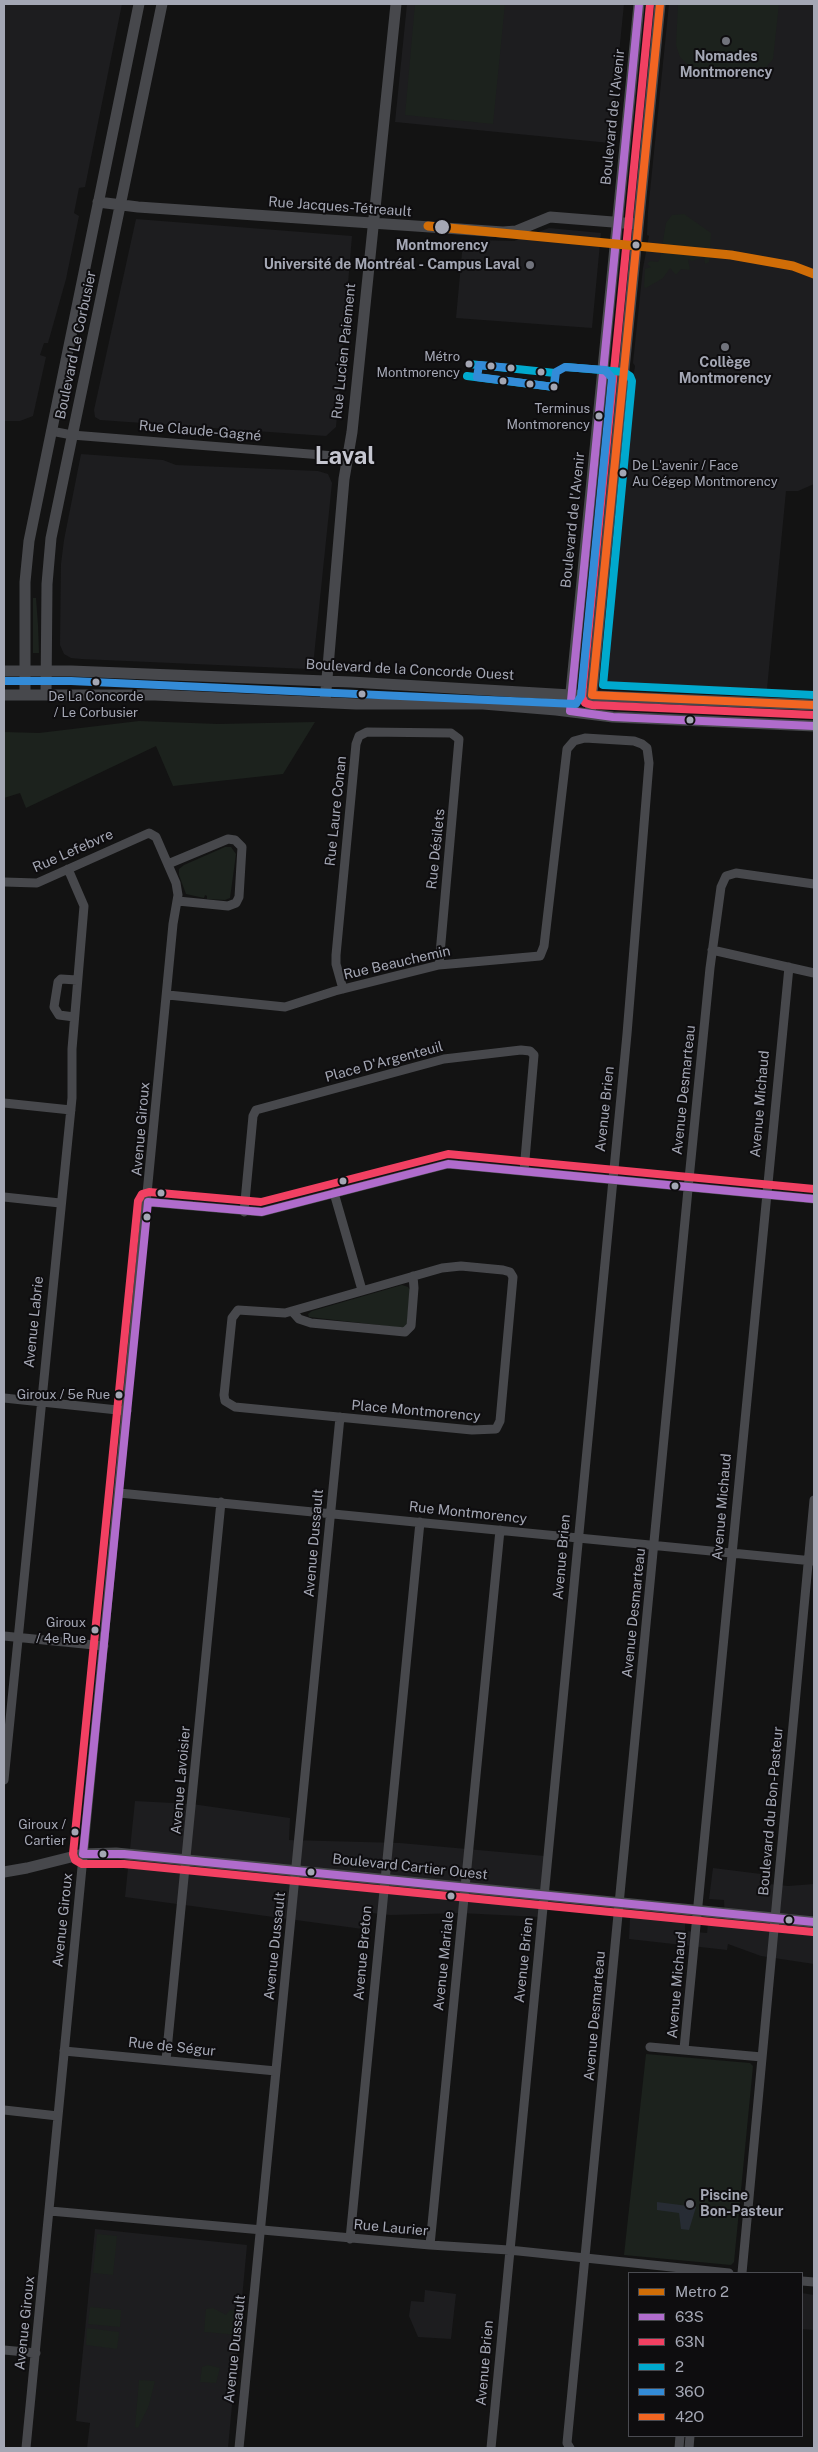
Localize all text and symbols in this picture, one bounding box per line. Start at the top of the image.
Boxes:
marker: Nomades Montmorency [720,35,732,47]
street label: Boulevard de l'Avenir [597,48,629,186]
place label: Nomades Montmorency [680,49,772,82]
street label: Rue Jacques-Tétreault [268,194,412,220]
marker: Montmorency [433,218,451,236]
place label: Montmorency [396,238,488,254]
unlabelled marker [631,240,641,250]
place label: Université de Montréal - Campus Laval [264,257,520,273]
marker: Université de Montréal - Campus Laval [524,259,536,271]
street label: Boulevard Le Corbusier [52,269,100,421]
street label: Rue Lucien Paiement [329,282,359,420]
marker: Collège Montmorency [719,341,731,353]
place label: Métro Montmorency [377,349,460,380]
place label: Collège Montmorency [679,355,771,388]
marker: Métro Montmorency [464,359,474,369]
unlabelled marker [486,361,496,371]
unlabelled marker [506,363,516,373]
unlabelled marker [536,367,546,377]
unlabelled marker [498,376,508,386]
unlabelled marker [525,379,535,389]
unlabelled marker [549,382,559,392]
place label: Terminus Montmorency [507,401,590,432]
marker: Terminus Montmorency [594,411,604,421]
street label: Rue Claude-Gagné [138,417,262,445]
district label: Laval [315,443,375,471]
street label: Boulevard de l'Avenir [557,451,589,589]
place label: De L'avenir / Face Au Cégep Montmorency [632,458,778,489]
marker: De L'avenir / Face Au Cégep Montmorency [618,468,628,478]
street label: Boulevard de la Concorde Ouest [305,656,515,684]
marker: De La Concorde / Le Corbusier [91,677,101,687]
place label: De La Concorde / Le Corbusier [48,689,144,720]
unlabelled marker [357,689,367,699]
unlabelled marker [685,715,695,725]
street label: Rue Laure Conan [322,755,350,867]
street label: Rue Désilets [423,808,449,890]
street label: Rue Lefebvre [30,826,116,876]
street label: Rue Beauchemin [342,943,452,983]
street label: Avenue Desmarteau [669,1024,699,1156]
street label: Place D'Argenteuil [323,1038,445,1086]
street label: Avenue Michaud [747,1050,773,1158]
street label: Avenue Brien [592,1065,618,1153]
street label: Avenue Giroux [129,1081,153,1177]
unlabelled marker [338,1176,348,1186]
unlabelled marker [670,1181,680,1191]
unlabelled marker [156,1188,166,1198]
unlabelled marker [142,1212,152,1222]
street label: Avenue Labrie [21,1275,47,1369]
place label: Giroux / 5e Rue [17,1387,110,1403]
marker: Giroux / 5e Rue [114,1390,124,1400]
street label: Place Montmorency [351,1397,481,1425]
street label: Avenue Michaud [709,1453,735,1561]
street label: Avenue Dussault [301,1488,327,1598]
street label: Rue Montmorency [408,1498,528,1528]
street label: Avenue Brien [550,1514,574,1600]
street label: Avenue Desmarteau [619,1547,649,1679]
place label: Giroux / 4e Rue [36,1615,86,1646]
marker: Giroux / 4e Rue [90,1625,100,1635]
street label: Avenue Lavoisier [168,1725,194,1835]
street label: Boulevard du Bon-Pasteur [755,1726,787,1896]
place label: Giroux / Cartier [18,1817,66,1848]
marker: Giroux / Cartier [70,1827,80,1837]
unlabelled marker [98,1849,108,1859]
street label: Boulevard Cartier Ouest [332,1850,488,1884]
unlabelled marker [306,1867,316,1877]
street label: Avenue Giroux [50,1872,76,1968]
street label: Avenue Dussault [261,1891,289,2001]
unlabelled marker [446,1891,456,1901]
street label: Avenue Breton [350,1905,376,2001]
street label: Avenue Mariale [430,1910,458,2012]
unlabelled marker [784,1915,794,1925]
street label: Avenue Brien [511,1916,537,2004]
street label: Avenue Michaud [664,1931,690,2039]
street label: Avenue Desmarteau [581,1950,609,2082]
street label: Rue de Ségur [127,2034,217,2060]
place label: Piscine Bon-Pasteur [700,2188,783,2220]
marker: Piscine Bon-Pasteur [684,2198,696,2210]
street label: Rue Laurier [353,2216,429,2240]
legend [628,2272,803,2437]
street label: Avenue Giroux [12,2275,38,2371]
text: Metro 2 [675,2283,729,2300]
street label: Avenue Dussault [221,2294,249,2404]
text: 63S [675,2308,704,2325]
street label: Avenue Brien [473,2320,497,2406]
text: 63N [675,2333,705,2350]
text: 2 [675,2358,684,2375]
text: 36O [675,2383,705,2400]
text: 42O [675,2408,704,2425]

